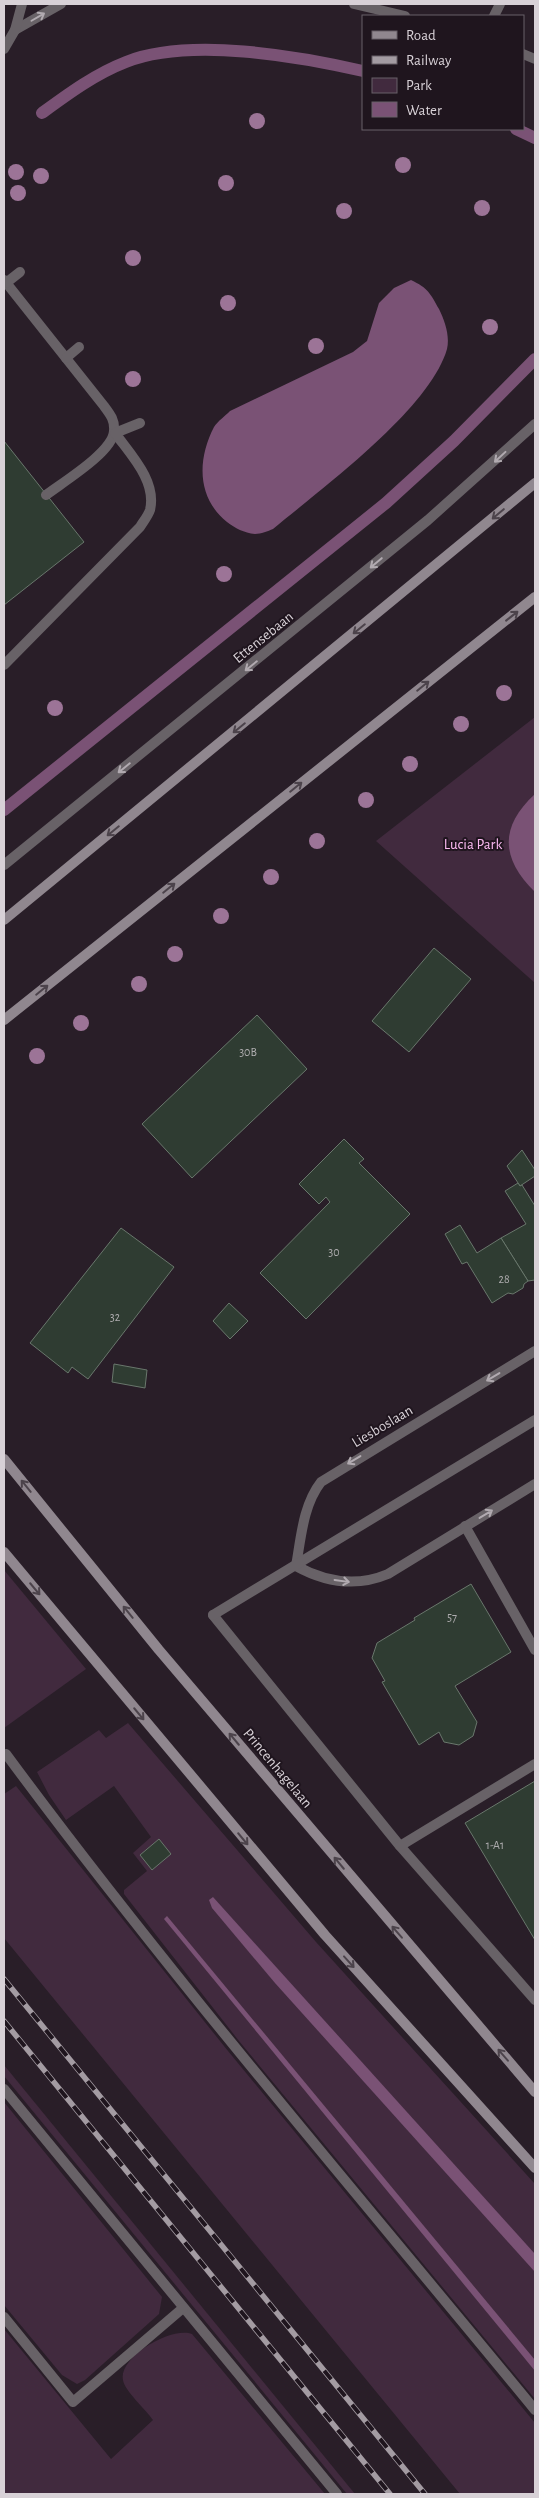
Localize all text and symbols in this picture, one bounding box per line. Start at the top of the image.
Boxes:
one-way arrow [31,11,45,21]
legend [362,15,524,130]
text: Road [406,28,436,43]
text: Railway [406,53,452,68]
text: Park [406,78,432,93]
text: Water [406,103,442,118]
one-way arrow [493,451,506,463]
one-way arrow [492,509,505,520]
one-way arrow [370,558,383,569]
street label: Ettensebaan [230,609,296,666]
one-way arrow [505,610,518,621]
one-way arrow [353,624,366,635]
one-way arrow [244,661,257,672]
one-way arrow [416,680,429,691]
one-way arrow [232,723,245,734]
one-way arrow [118,763,131,774]
one-way arrow [289,782,302,793]
one-way arrow [106,825,119,837]
park label: Lucia Park [444,837,502,852]
one-way arrow [162,883,175,894]
one-way arrow [35,984,48,995]
house number: 30B [239,1046,257,1058]
house number: 30 [328,1246,340,1258]
house number: 28 [498,1273,510,1285]
house number: 32 [110,1311,121,1323]
one-way arrow [487,1372,501,1382]
street label: Liesboslaan [349,1402,415,1450]
one-way arrow [348,1456,362,1466]
one-way arrow [20,1479,31,1492]
one-way arrow [479,1508,493,1518]
one-way arrow [334,1576,350,1586]
one-way arrow [29,1583,40,1596]
one-way arrow [122,1606,133,1619]
house number: 57 [447,1611,457,1623]
one-way arrow [133,1708,144,1721]
street label: Princenhagelaan [240,1726,315,1811]
one-way arrow [228,1732,239,1745]
one-way arrow [238,1832,249,1845]
house number: 1-A1 [486,1839,504,1851]
one-way arrow [333,1857,344,1870]
one-way arrow [392,1925,403,1938]
one-way arrow [343,1956,355,1969]
one-way arrow [498,2048,509,2061]

